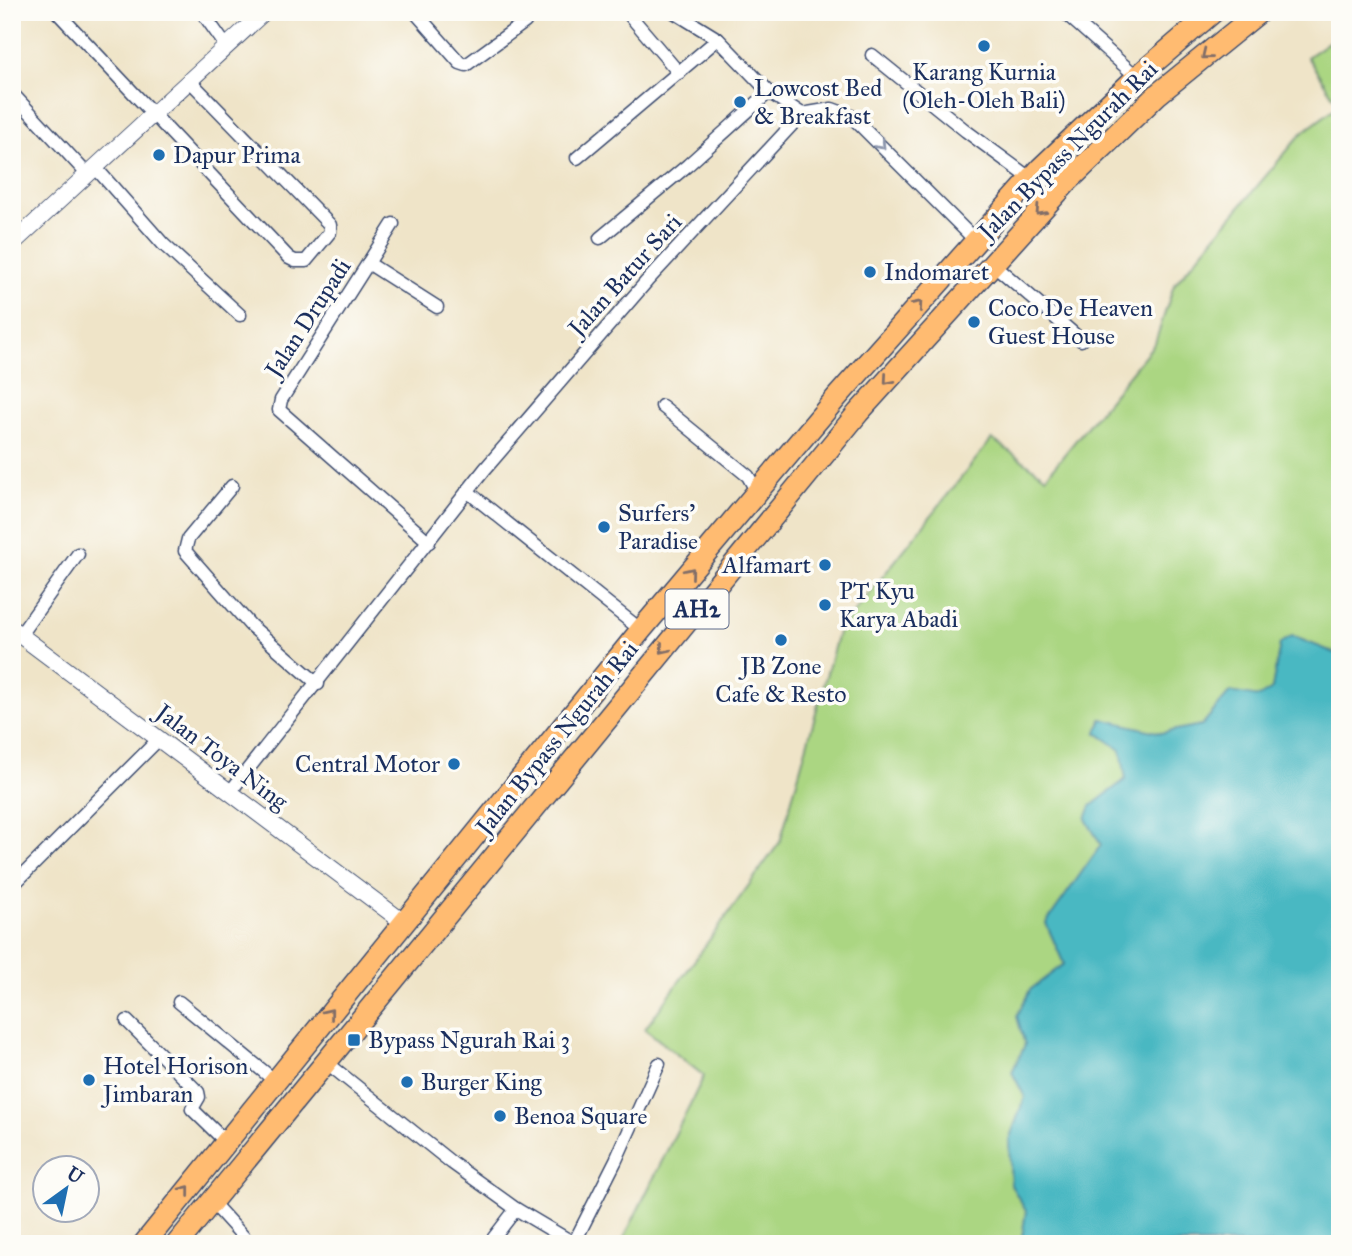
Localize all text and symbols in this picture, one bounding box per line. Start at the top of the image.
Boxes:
marker: Karang Kurnia (Oleh-Oleh Bali) [976,38,992,54]
one-way arrow [1201,47,1214,59]
street label: Jalan Bypass Ngurah Rai [970,54,1164,248]
place label: Karang Kurnia (Oleh-Oleh Bali) [902,57,1066,115]
place label: Lowcost Bed & Breakfast [754,73,882,131]
marker: Lowcost Bed & Breakfast [732,94,748,110]
one-way arrow [873,136,886,149]
place label: Dapur Prima [173,140,301,170]
marker: Dapur Prima [151,147,167,163]
one-way arrow [1036,203,1049,216]
street label: Jalan Batur Sari [560,207,688,345]
street label: Jalan Drupadi [257,253,358,386]
place label: Indomaret [884,257,990,287]
marker: Indomaret [862,264,878,280]
place label: Coco De Heaven Guest House [988,293,1153,351]
one-way arrow [910,301,922,314]
marker: Coco De Heaven Guest House [966,314,982,330]
one-way arrow [884,372,896,385]
place label: Surfers' Paradise [618,498,698,556]
marker: Surfers' Paradise [596,519,612,535]
place label: Alfamart [721,550,812,580]
marker: Alfamart [817,557,833,573]
one-way arrow [682,567,694,580]
place label: PT Kyu Karya Abadi [839,576,959,634]
road number: AH2 [666,590,728,628]
marker: PT Kyu Karya Abadi [817,597,833,613]
marker: JB Zone Cafe & Resto [773,632,789,648]
street label: Jalan Bypass Ngurah Rai [467,634,645,844]
one-way arrow [660,640,672,653]
place label: JB Zone Cafe & Resto [715,651,847,709]
street label: Jalan Toya Ning [147,696,295,817]
place label: Central Motor [295,749,440,779]
marker: Central Motor [446,756,462,772]
one-way arrow [320,1008,333,1020]
place label: Bypass Ngurah Rai 3 [368,1025,570,1055]
marker: Bypass Ngurah Rai 3 [346,1032,362,1048]
place label: Hotel Horison Jimbaran [100,1051,248,1109]
place label: Burger King [421,1067,543,1097]
marker: Hotel Horison Jimbaran [81,1072,97,1088]
marker: Burger King [399,1074,415,1090]
place label: Benoa Square [514,1101,647,1131]
marker: Benoa Square [492,1108,508,1124]
north arrow [32,1154,102,1224]
text: U [62,1161,88,1189]
one-way arrow [178,1186,191,1198]

